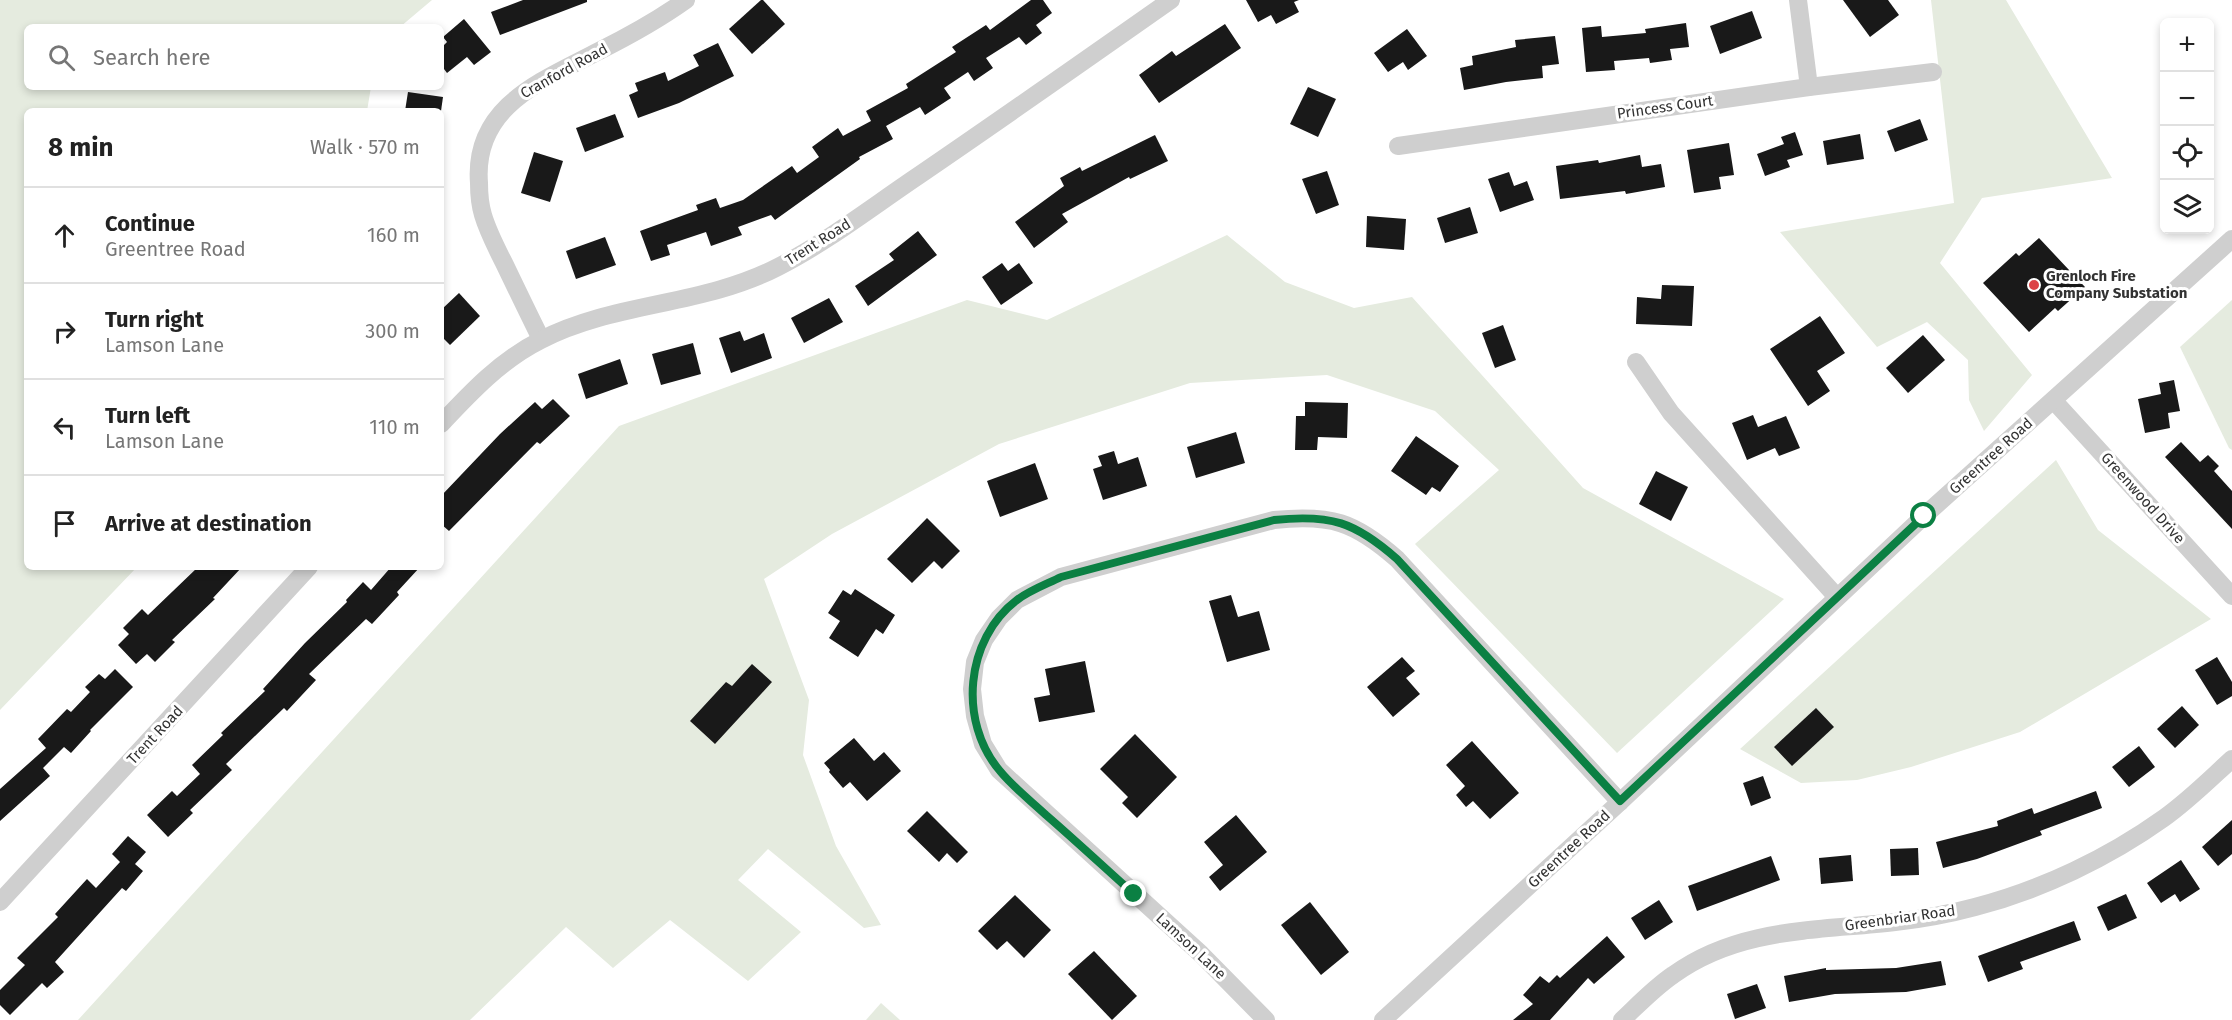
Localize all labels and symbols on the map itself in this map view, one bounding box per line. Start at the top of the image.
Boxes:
street label: Cranford Road [517,40,611,102]
street label: Princess Court [1616,91,1715,123]
street label: Trent Road [782,215,854,269]
place label: Grenloch Fire Company Substation [2046,267,2187,302]
marker: Grenloch Fire Company Substation [2027,278,2041,292]
street label: Greentree Road [1946,414,2036,498]
street label: Greenwood Drive [2097,449,2189,547]
route start [1910,502,1936,528]
street label: Trent Road [123,702,187,768]
street label: Greentree Road [1524,806,1614,892]
route end [1120,880,1146,906]
street label: Greenbriar Road [1844,901,1956,935]
street label: Lamson Lane [1152,909,1230,983]

